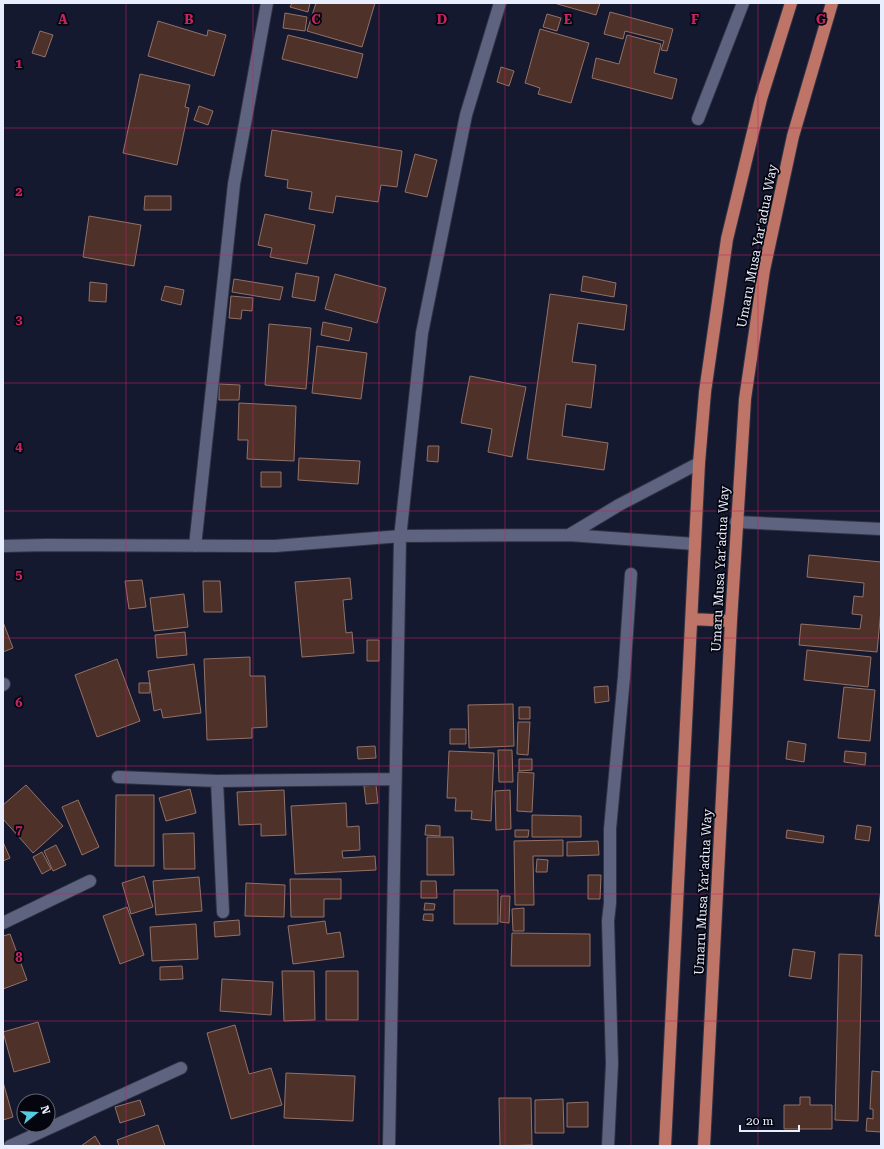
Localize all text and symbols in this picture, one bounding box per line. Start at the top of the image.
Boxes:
text: A [58,12,68,27]
text: B [184,12,194,27]
text: C [311,12,321,27]
text: D [437,12,447,27]
text: E [564,12,572,27]
text: F [691,12,699,27]
text: G [816,12,826,27]
text: 1 [15,56,23,71]
street label: Umaru Musa Yar'adua Way [734,163,780,329]
text: 2 [15,184,23,199]
text: 3 [15,312,23,327]
text: 4 [15,439,23,454]
street label: Umaru Musa Yar'adua Way [708,485,732,652]
text: 5 [15,567,23,582]
text: 6 [15,695,23,710]
street label: Umaru Musa Yar'adua Way [691,808,715,975]
text: 7 [15,822,23,837]
text: 8 [15,950,23,965]
north arrow [16,1093,56,1133]
text: N [38,1104,53,1117]
scale bar [740,1107,799,1133]
text: 20 m [746,1114,773,1128]

